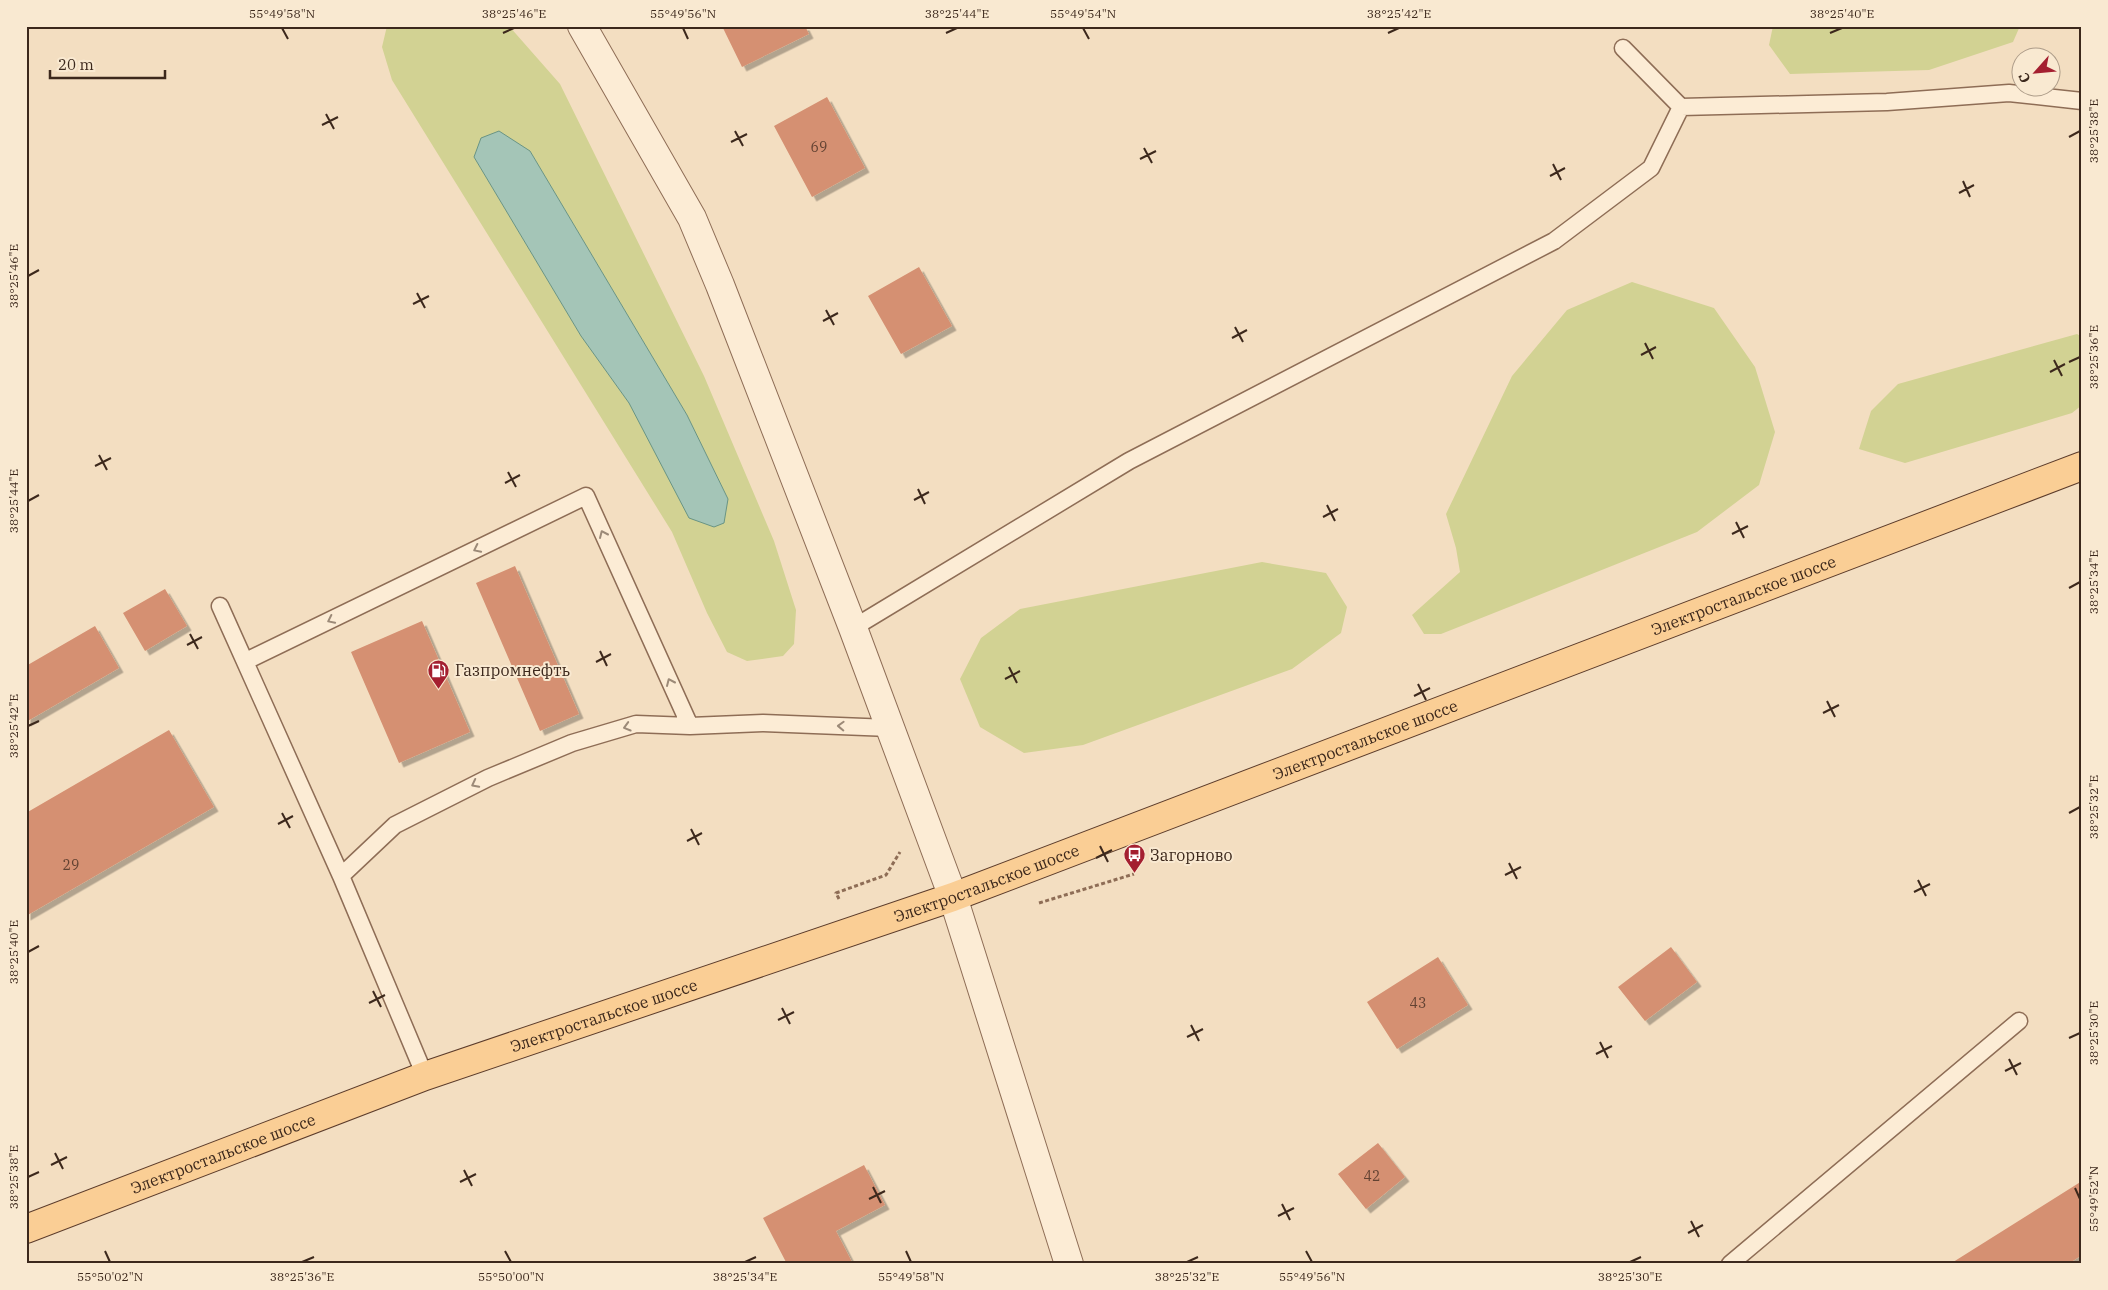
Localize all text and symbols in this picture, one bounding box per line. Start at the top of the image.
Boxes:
text: 55°49'58"N [249,6,315,21]
text: 38°25'46"E [482,6,546,21]
text: 55°49'56"N [650,6,716,21]
text: 38°25'44"E [925,6,989,21]
text: 55°49'54"N [1050,6,1116,21]
text: 38°25'42"E [1367,6,1431,21]
text: 38°25'40"E [1810,6,1874,21]
scale bar [50,48,165,80]
north arrow [2010,48,2060,98]
text: 20 m [58,55,94,74]
text: С [2014,70,2035,86]
text: 38°25'38"E [2086,99,2101,163]
house number: 69 [811,138,827,156]
text: 38°25'46"E [6,244,21,308]
text: 38°25'36"E [2086,325,2101,389]
text: 38°25'44"E [6,469,21,533]
one-way arrow [599,530,610,539]
one-way arrow [473,543,482,553]
text: 38°25'34"E [2086,550,2101,614]
street label: Электростальское шоссе [1648,551,1839,640]
one-way arrow [327,614,336,624]
fuel station icon: Газпромнефть [427,658,451,689]
place label: Газпромнефть [455,660,570,680]
one-way arrow [665,678,676,687]
text: 38°25'42"E [6,694,21,758]
street label: Электростальское шоссе [1270,695,1460,784]
one-way arrow [837,720,845,731]
one-way arrow [623,722,631,732]
text: 38°25'32"E [2086,775,2101,839]
one-way arrow [471,778,480,788]
street label: Электростальское шоссе [891,840,1082,926]
bus stop icon: Загорново [1122,843,1146,874]
place label: Загорново [1150,845,1233,865]
house number: 29 [63,856,79,874]
text: 38°25'40"E [6,920,21,984]
street label: Электростальское шоссе [508,974,700,1056]
house number: 43 [1410,994,1426,1012]
text: 38°25'30"E [2086,1001,2101,1065]
street label: Электростальское шоссе [128,1109,318,1198]
text: 38°25'38"E [6,1145,21,1209]
text: 55°49'52"N [2086,1166,2101,1232]
house number: 42 [1364,1167,1380,1185]
text: 55°50'02"N [77,1269,143,1284]
text: 38°25'36"E [270,1269,334,1284]
text: 55°50'00"N [478,1269,544,1284]
text: 38°25'34"E [713,1269,777,1284]
text: 55°49'58"N [878,1269,944,1284]
text: 38°25'32"E [1155,1269,1219,1284]
text: 55°49'56"N [1279,1269,1345,1284]
text: 38°25'30"E [1598,1269,1662,1284]

